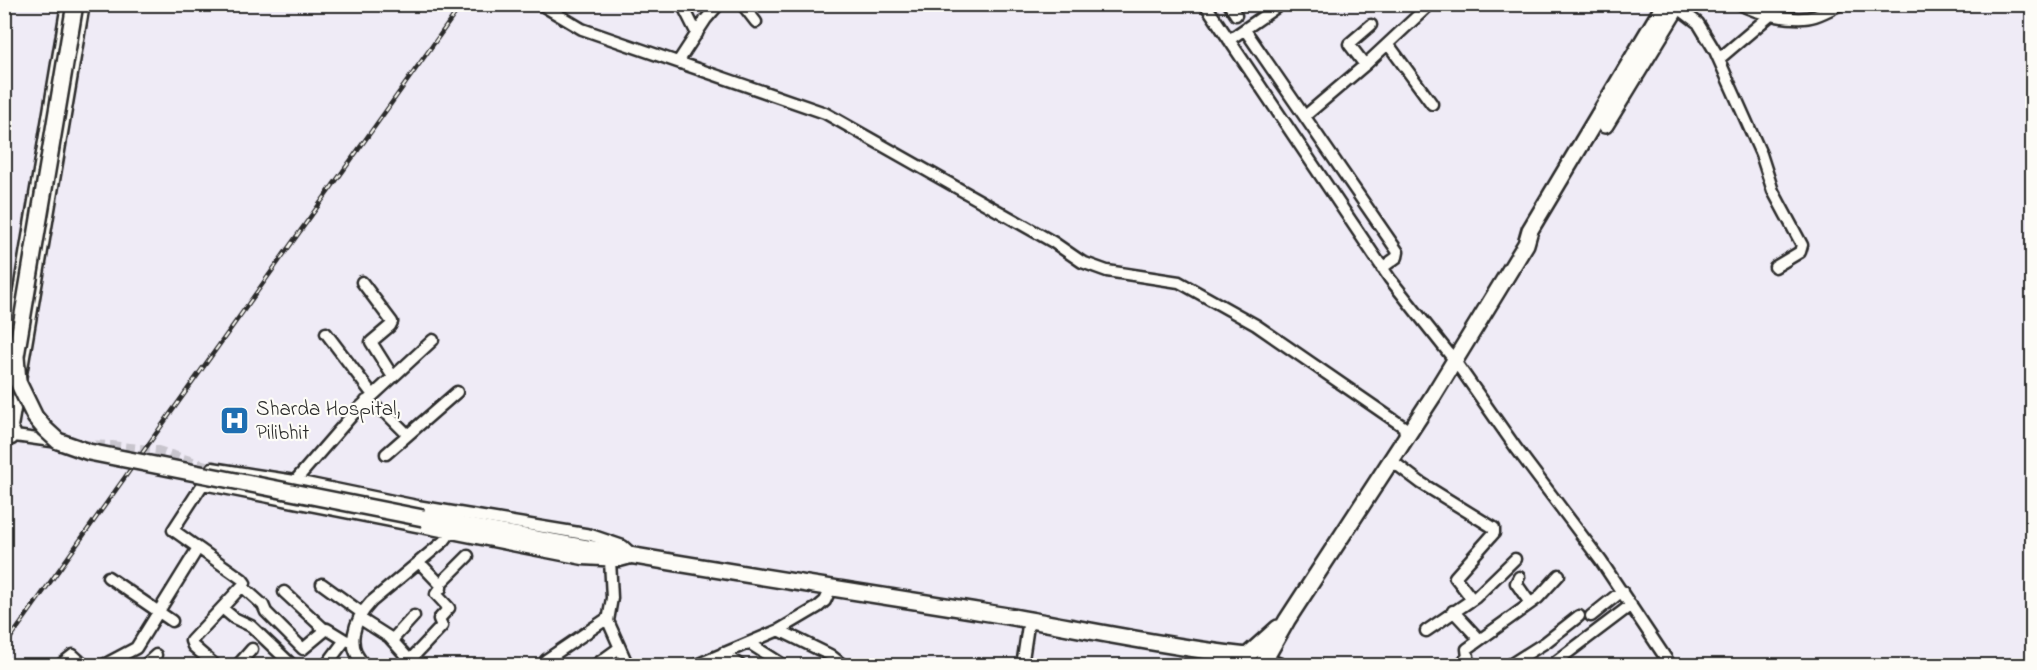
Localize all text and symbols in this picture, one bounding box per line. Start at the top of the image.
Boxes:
place label: Sharda Hospital, Pilibhit [256,395,400,449]
hospital icon: Sharda Hospital, Pilibhit [219,404,251,436]

